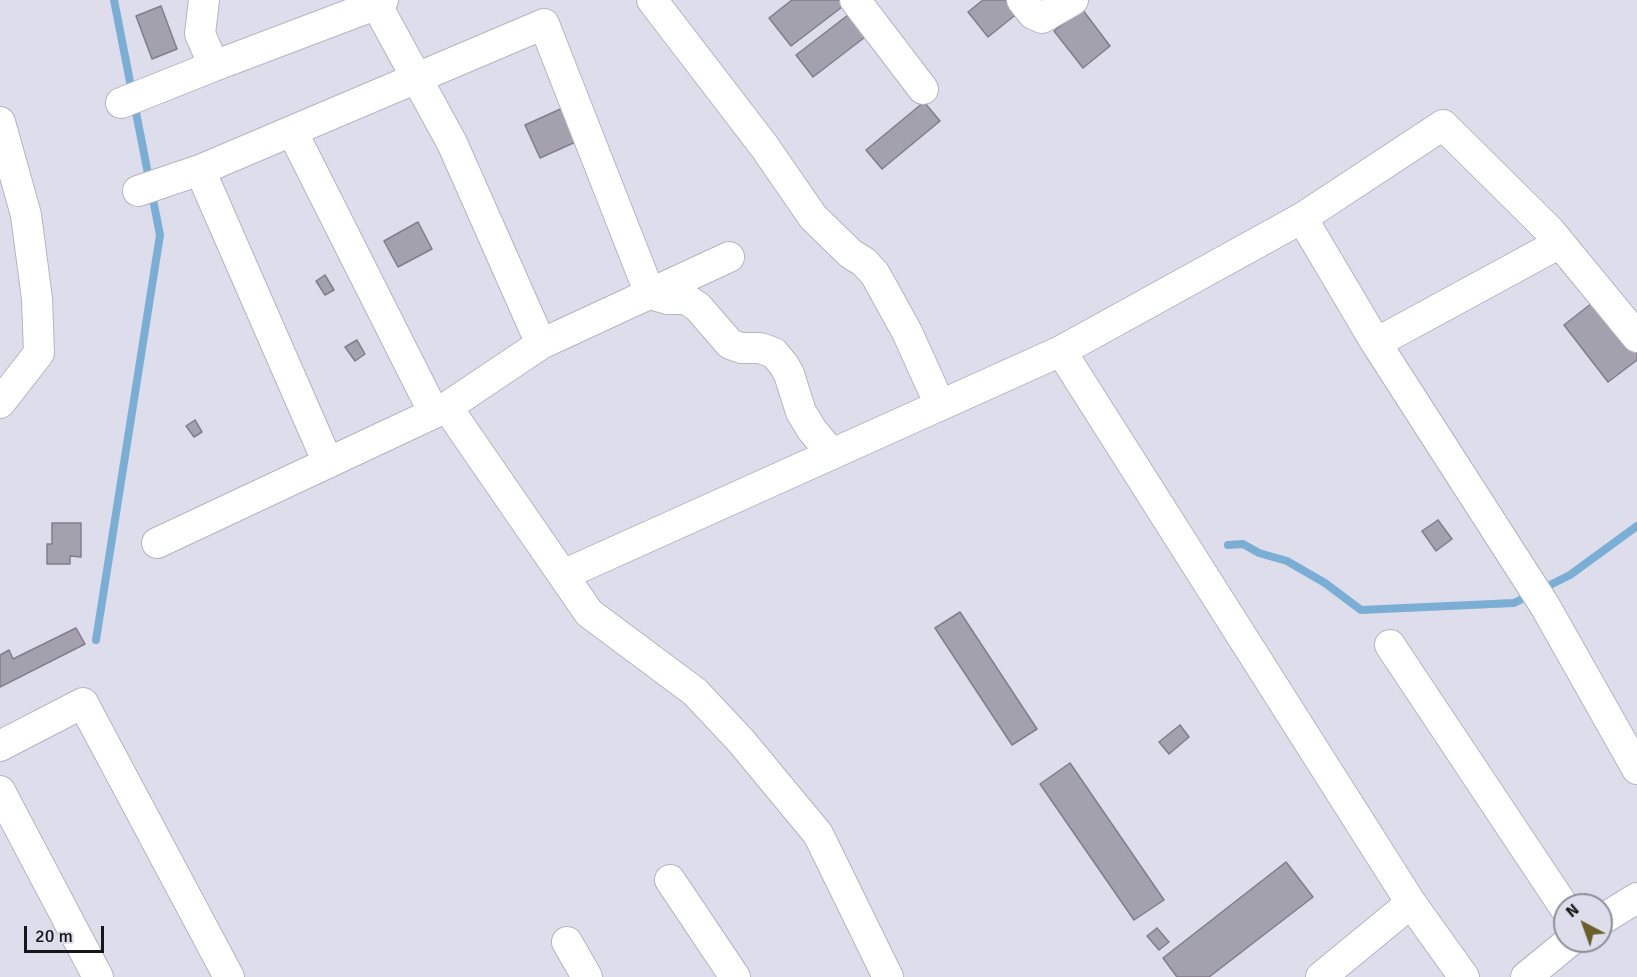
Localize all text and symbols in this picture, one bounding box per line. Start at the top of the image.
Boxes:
north arrow [1553,893,1613,953]
text: N [1562,900,1583,922]
scale bar [27,914,106,952]
text: 20 m [35,925,73,947]

